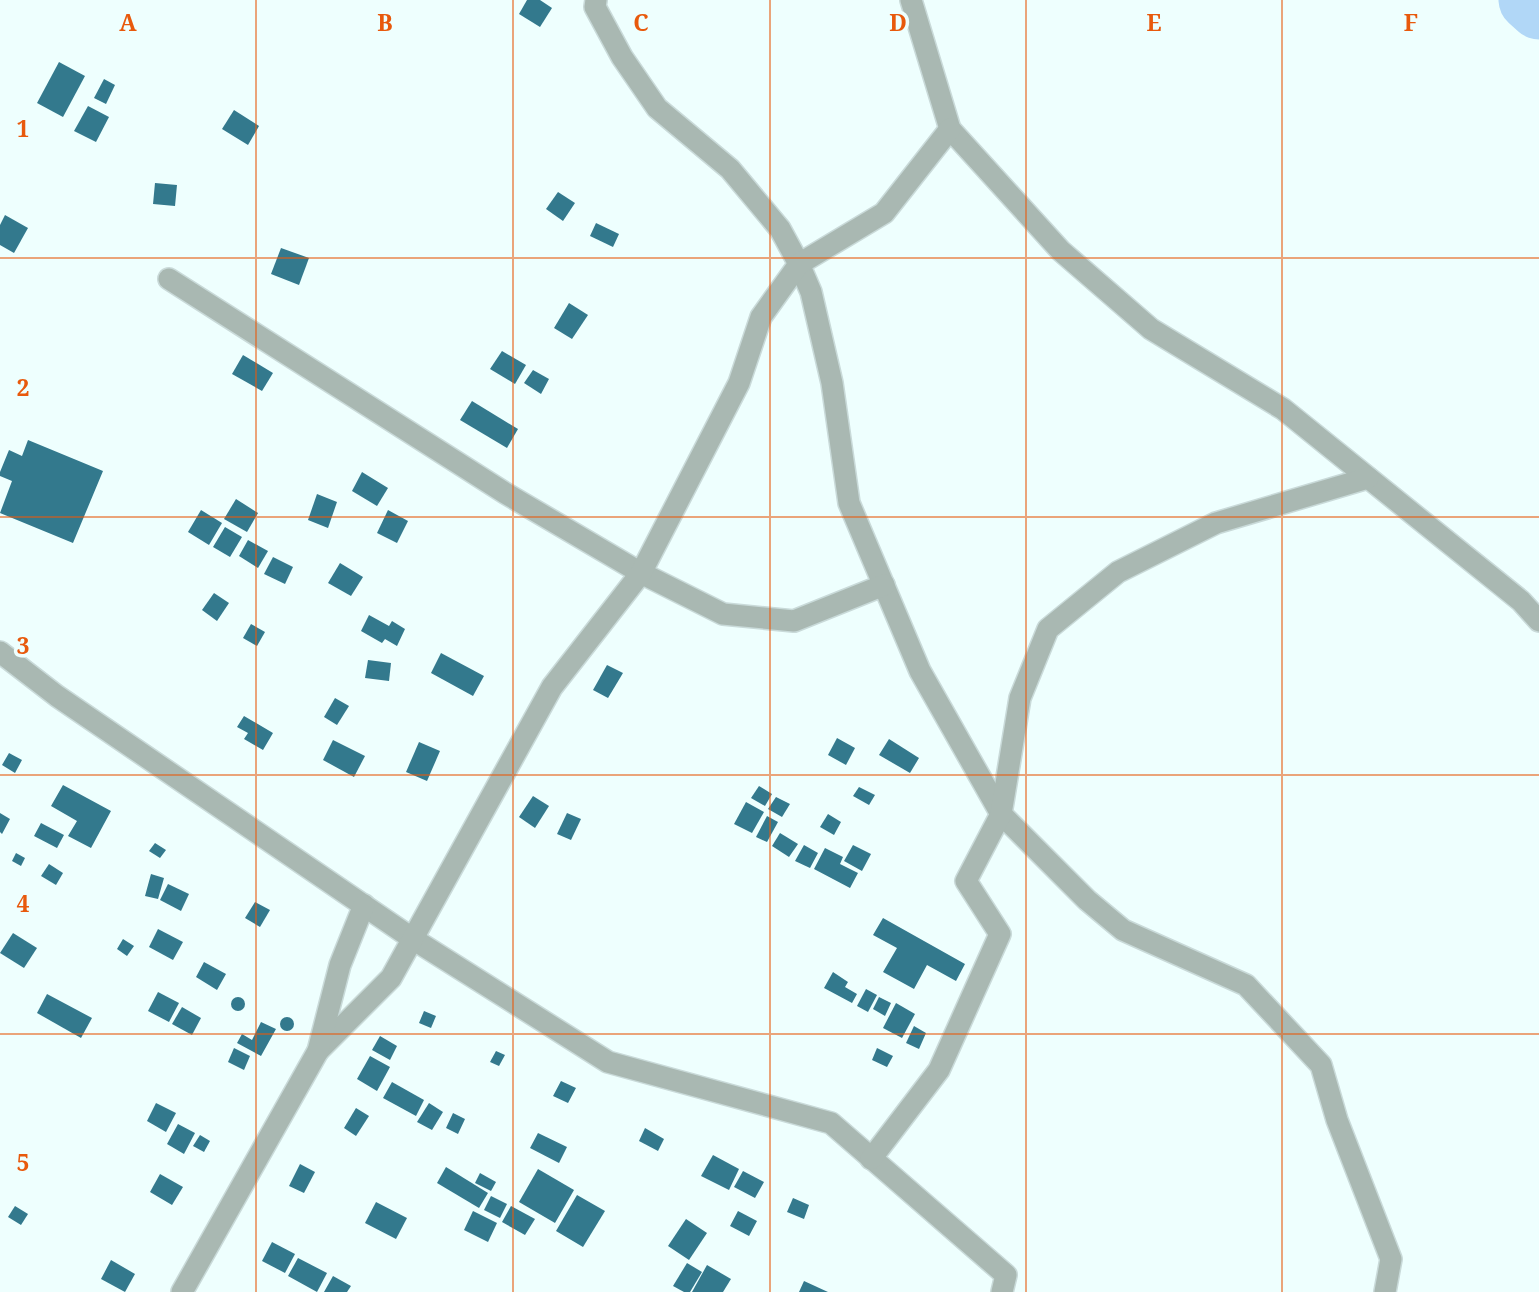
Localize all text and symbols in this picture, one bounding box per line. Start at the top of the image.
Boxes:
text: A [119,6,137,38]
text: B [377,6,393,38]
text: C [633,6,649,38]
text: D [889,6,907,38]
text: E [1146,6,1162,38]
text: F [1404,6,1418,38]
text: 1 [17,112,30,144]
text: 2 [17,371,30,403]
text: 3 [17,629,30,661]
text: 4 [17,887,30,919]
text: 5 [17,1146,30,1178]

